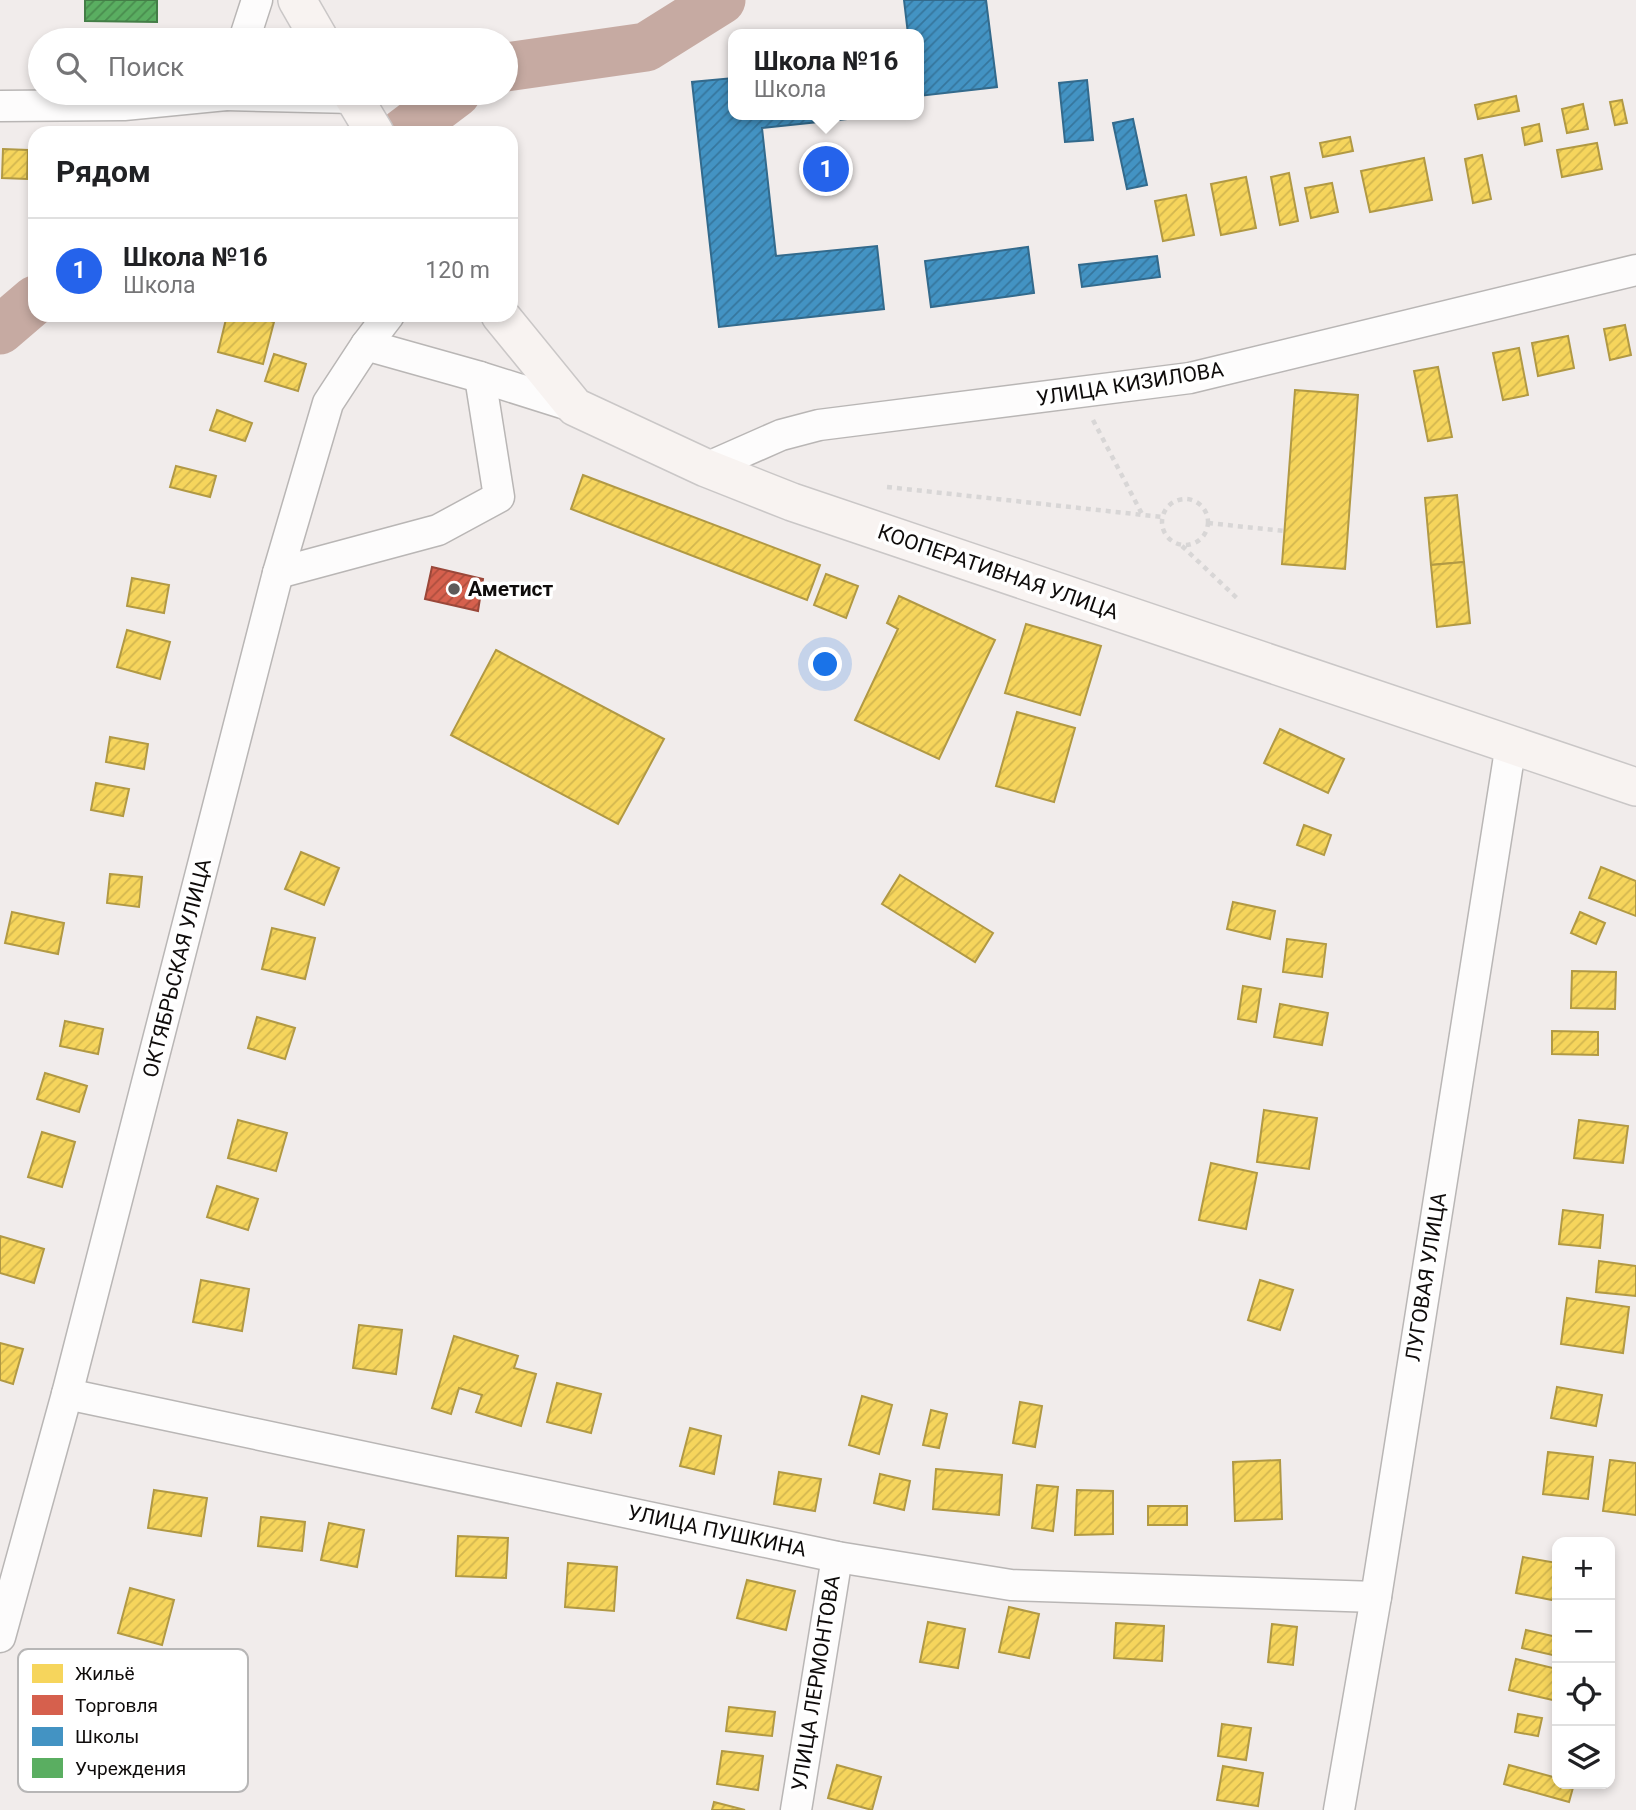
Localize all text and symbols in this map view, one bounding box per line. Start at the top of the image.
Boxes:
search box [28,28,518,105]
popup [728,29,924,120]
text: Школа №16 [754,46,898,76]
icon: search [52,48,90,86]
text: Поиск [108,52,184,82]
text: Школа [754,76,826,103]
pin: 1 [803,143,849,195]
text: Рядом [56,154,151,189]
text: Школа №16 [123,242,268,272]
text: 1 [72,257,86,284]
text: 120 m [425,257,490,284]
text: Школа [123,272,196,299]
street label: УЛИЦА КИЗИЛОВА [1035,357,1226,411]
street label: КООПЕРАТИВНАЯ УЛИЦА [874,519,1122,625]
place label: Аметист [468,577,553,601]
marker: Аметист [446,581,462,597]
your location [808,647,842,681]
street label: ОКТЯБРЬСКАЯ УЛИЦА [138,856,216,1080]
street label: ЛУГОВАЯ УЛИЦА [1401,1191,1451,1363]
street label: УЛИЦА ПУШКИНА [625,1500,809,1562]
map controls [1552,1537,1615,1789]
button: + [1552,1537,1615,1600]
street label: УЛИЦА ЛЕРМОНТОВА [787,1573,845,1793]
button: − [1552,1600,1615,1663]
legend [18,1649,248,1792]
text: Жильё [75,1662,135,1685]
button: locate [1552,1663,1615,1726]
text: Торговля [75,1694,158,1717]
text: Школы [75,1725,139,1748]
button: layers [1552,1726,1615,1789]
text: Учреждения [75,1757,186,1780]

